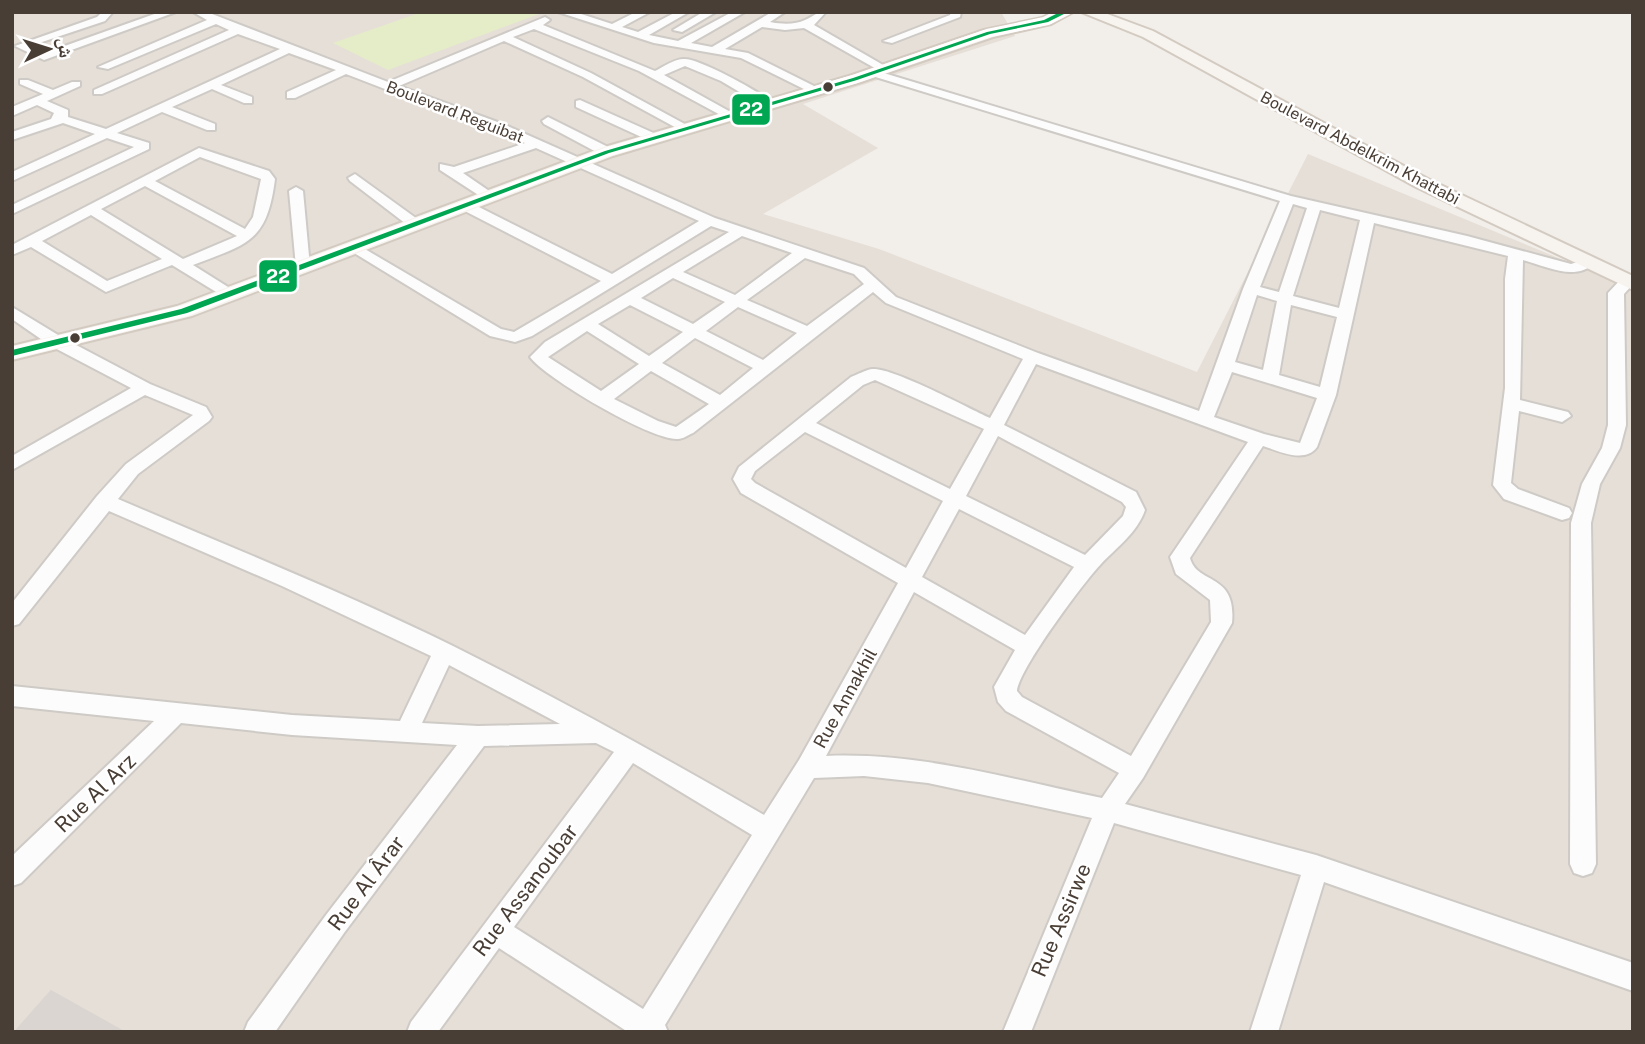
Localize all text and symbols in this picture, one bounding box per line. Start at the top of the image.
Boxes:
north arrow [14,14,84,84]
text: ش [53,37,78,59]
street label: Boulevard Reguibat [384,77,526,147]
unlabelled marker [821,80,835,94]
street label: Boulevard Abdelkrim Khattabi [1257,87,1463,209]
line badge: 22 [731,93,771,126]
text: 22 [739,98,763,120]
line badge: 22 [258,259,298,293]
text: 22 [266,265,290,287]
unlabelled marker [68,331,82,345]
street label: Rue Annakhil [809,644,881,752]
street label: Rue Al Arz [49,748,141,838]
street label: Rue Assanoubar [467,819,583,961]
street label: Rue Al Ârar [322,831,410,935]
street label: Rue Assirwe [1026,860,1096,980]

